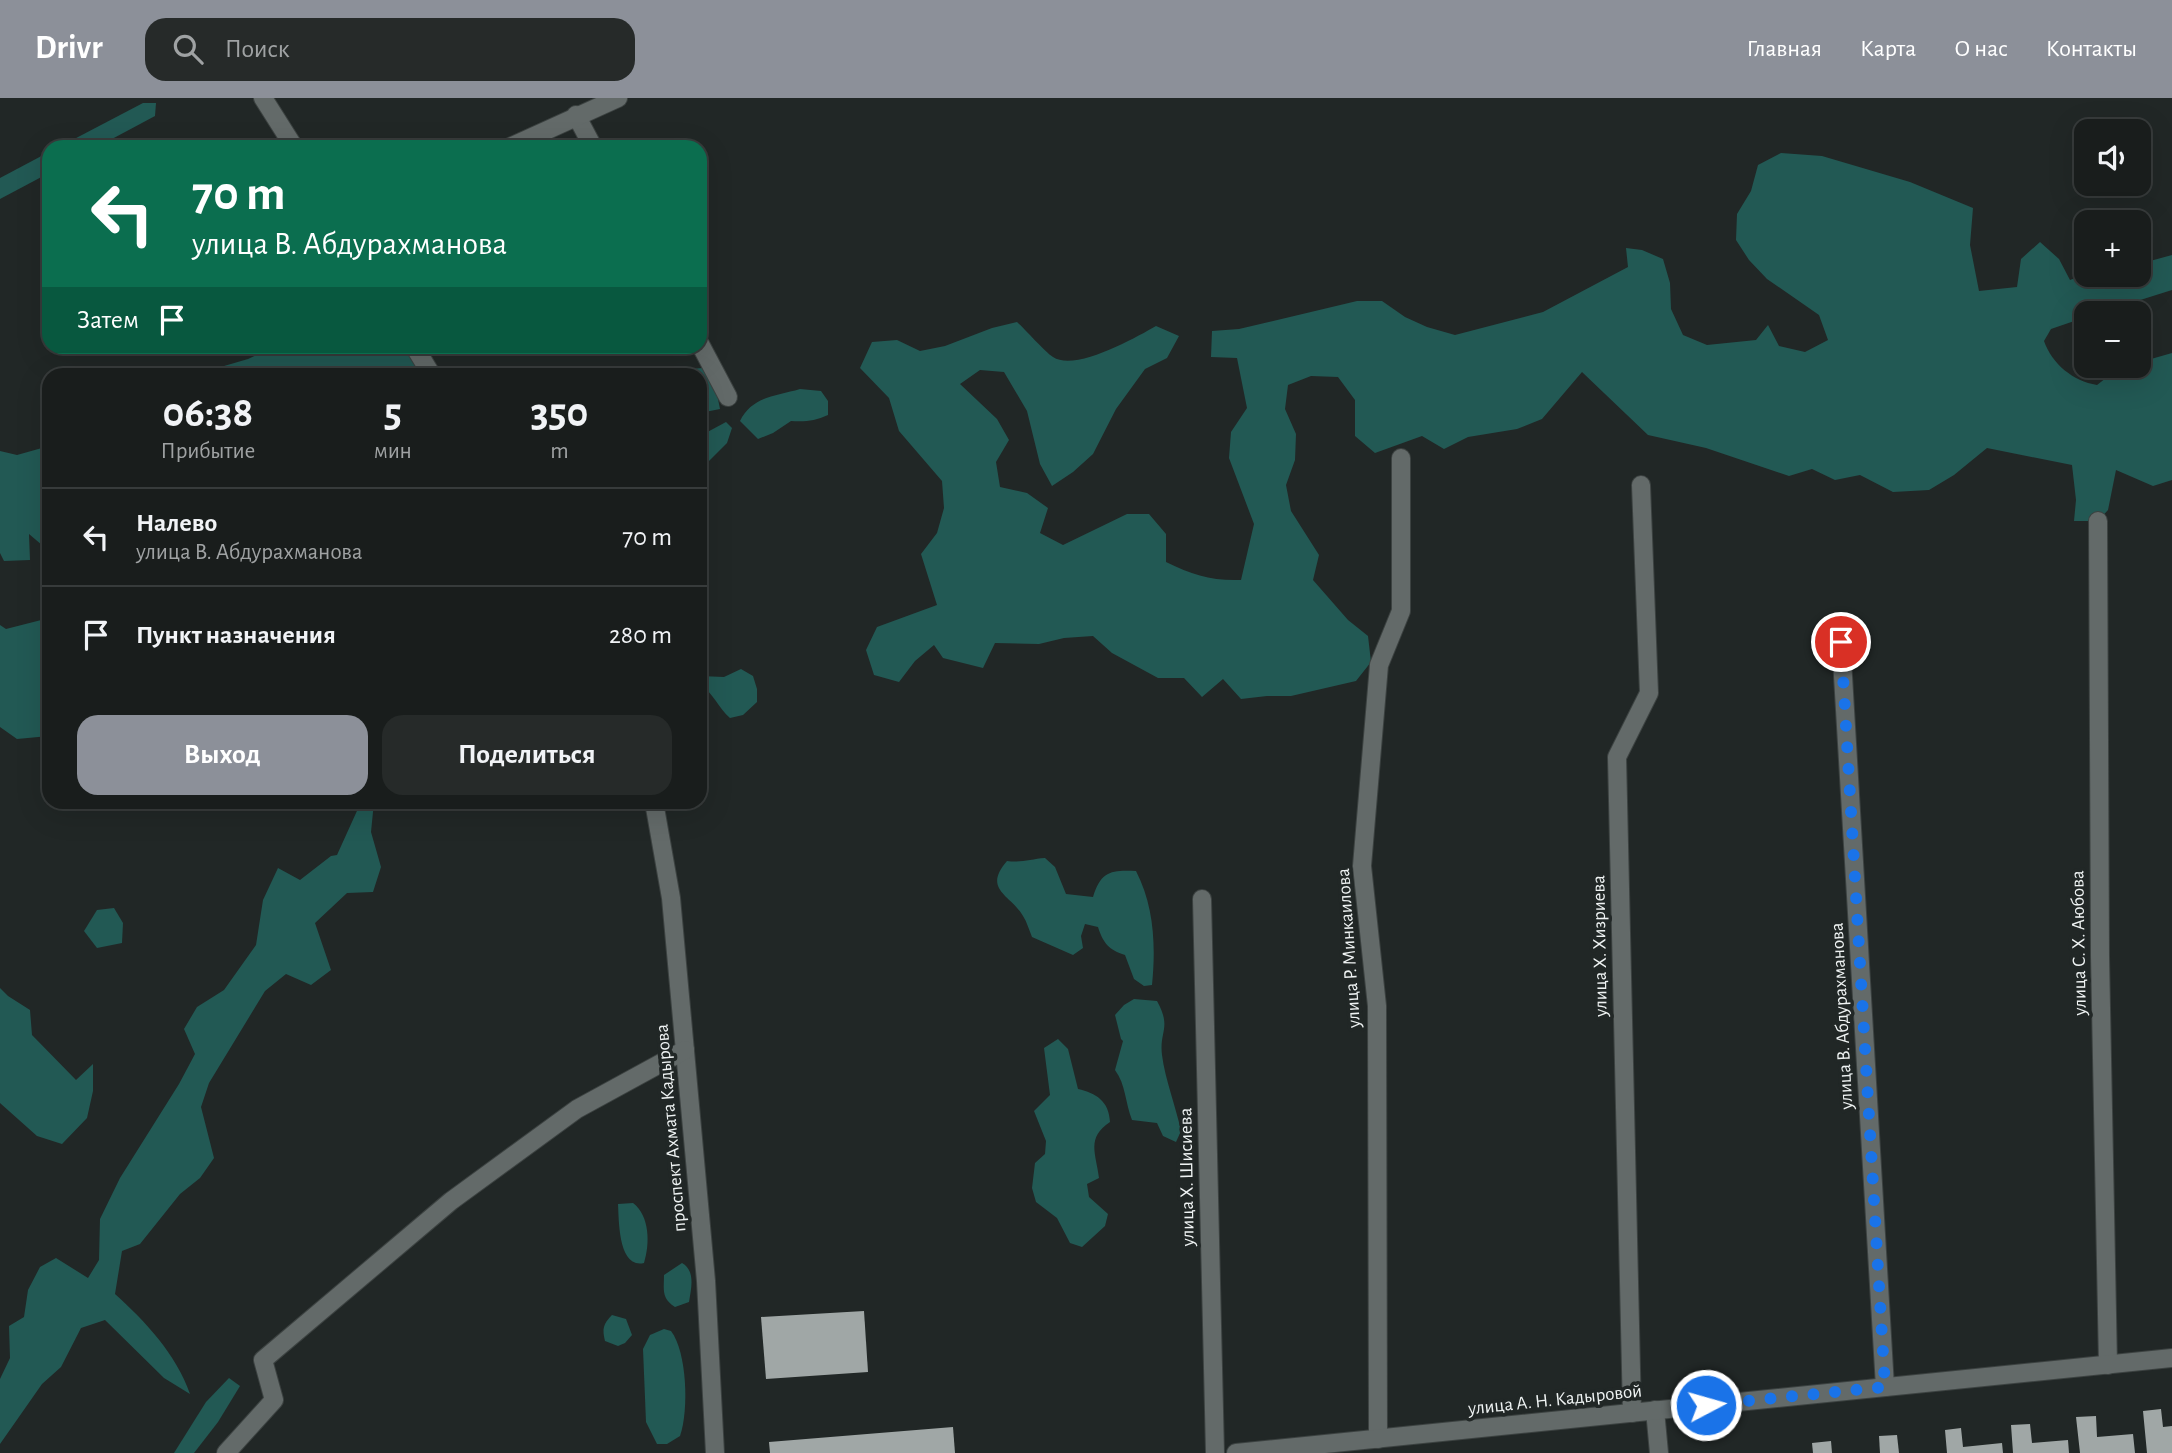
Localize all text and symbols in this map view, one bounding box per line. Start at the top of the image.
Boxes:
search box [145,18,635,81]
icon: search [169,30,207,68]
text: Drivr [35,32,103,65]
text: Поиск [225,36,290,62]
text: Главная [1747,37,1822,61]
text: Карта [1860,37,1916,61]
text: О нас [1954,37,2008,61]
text: Контакты [2046,37,2137,61]
map controls [2074,119,2151,378]
button: sound [2074,119,2151,196]
icon: left [77,168,168,259]
text: 70 m [192,170,286,219]
button: + [2074,210,2151,287]
text: улица В. Абдурахманова [192,228,507,260]
icon: arrive [153,301,191,339]
button: − [2074,301,2151,378]
text: Затем [77,307,139,333]
text: 06:38 [163,392,253,434]
text: 5 [384,392,402,434]
text: 350 [530,392,589,434]
text: Прибытие [160,440,255,463]
text: мин [374,440,412,463]
text: m [550,440,569,463]
text: Налево [136,510,217,536]
icon: left [77,518,115,556]
text: 70 m [622,524,672,550]
text: улица В. Абдурахманова [136,541,362,564]
pin [1811,612,1871,672]
icon: arrive [77,616,115,654]
text: Пункт назначения [136,622,336,648]
text: 280 m [609,622,672,648]
icon: arrive [1822,623,1860,661]
button: Выход [77,715,368,795]
button: Поделиться [382,715,672,795]
street label: улица Р. Минкаилова [1334,867,1364,1029]
street label: улица С. Х. Аюбова [2068,870,2090,1017]
street label: улица Х. Хизриева [1589,875,1611,1018]
street label: улица В. Абдурахманова [1828,922,1856,1111]
street label: проспект Ахмата Кадырова [652,1023,690,1233]
street label: улица Х. Шисиева [1176,1107,1198,1247]
position arrow [1669,1368,1743,1442]
street label: улица А. Н. Кадыровой [1466,1381,1643,1419]

